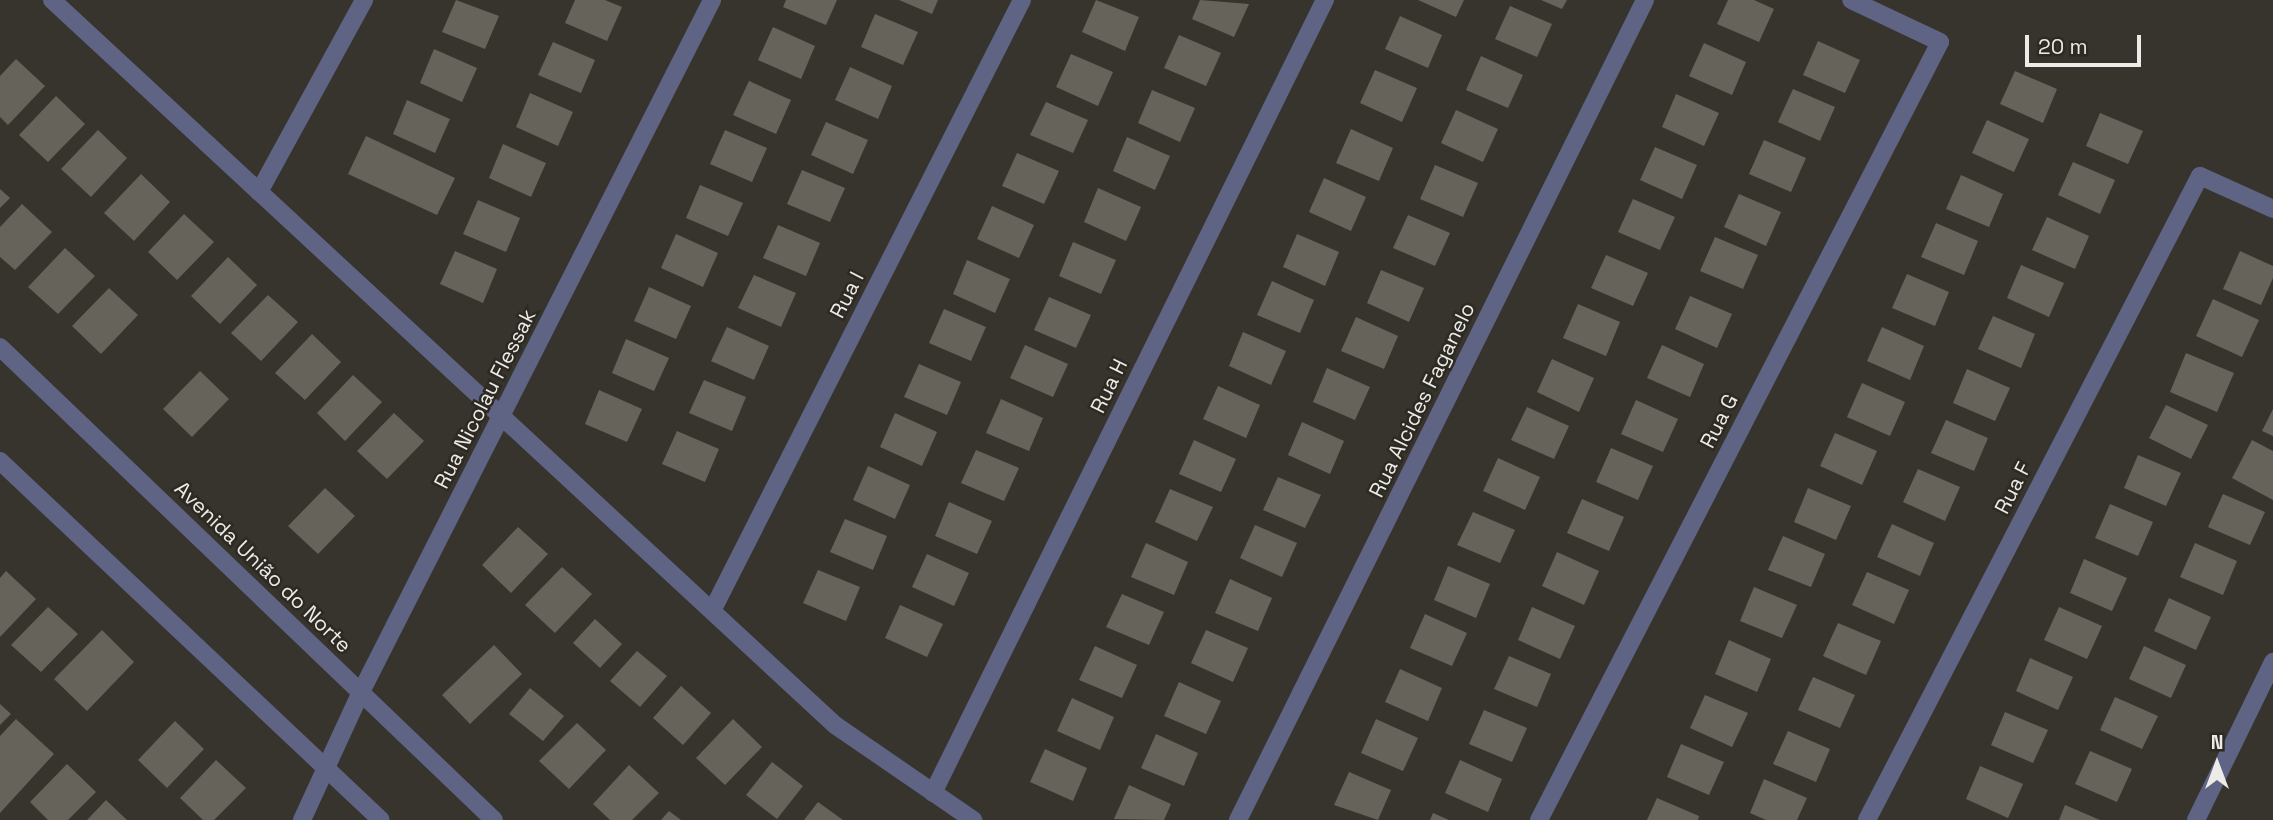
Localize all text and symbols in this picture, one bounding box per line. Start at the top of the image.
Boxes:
scale bar [2028,21,2144,65]
text: 20 m [2038,33,2088,60]
street label: Rua I [825,268,869,322]
street label: Rua Alcides Faganelo [1364,298,1480,502]
street label: Rua Nicolau Flessak [429,305,541,493]
street label: Rua H [1085,355,1133,417]
street label: Rua G [1695,390,1743,452]
street label: Rua F [1989,458,2037,518]
street label: Avenida União do Norte [169,476,357,658]
north arrow [2182,729,2252,799]
text: N [2211,730,2223,755]

